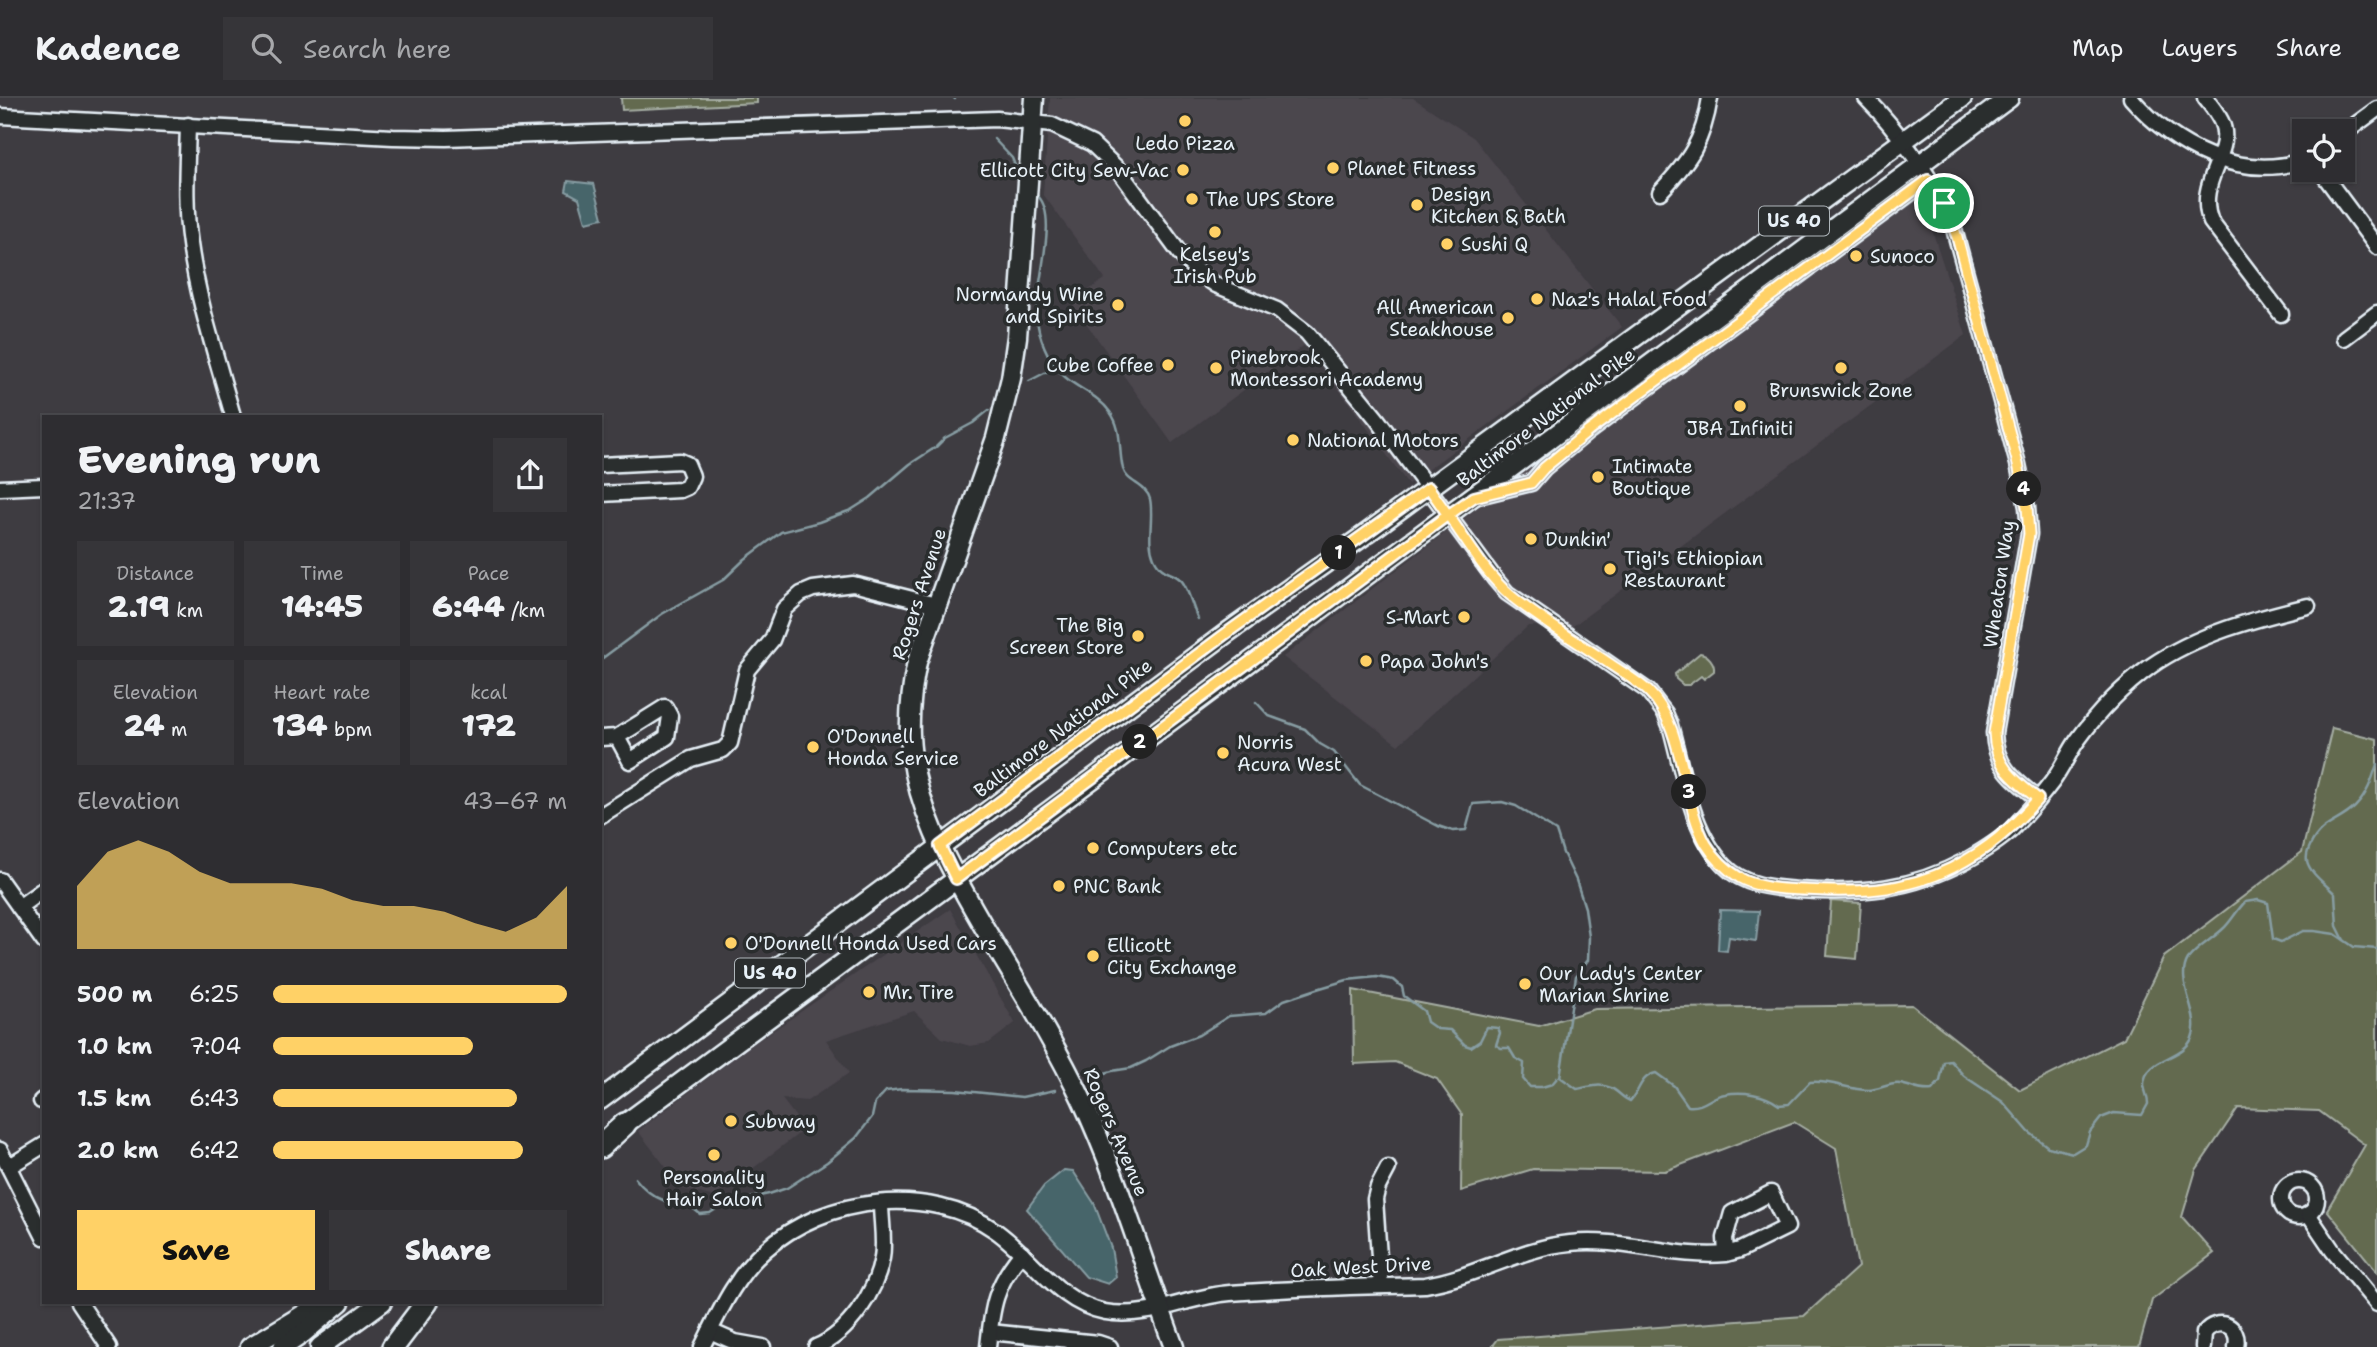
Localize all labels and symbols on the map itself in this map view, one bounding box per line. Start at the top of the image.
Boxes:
marker: Ledo Pizza [1177,113,1193,129]
place label: Ledo Pizza [1135,131,1235,156]
place label: Planet Fitness [1347,156,1476,181]
place label: Ellicott City Sew-Vac [980,158,1169,183]
marker: Planet Fitness [1325,160,1341,176]
marker: Ellicott City Sew-Vac [1175,162,1191,178]
pin [1914,173,1974,233]
place label: Design Kitchen & Bath [1431,182,1566,229]
place label: The UPS Store [1206,187,1335,212]
marker: The UPS Store [1184,191,1200,207]
marker: Design Kitchen & Bath [1409,197,1425,213]
road number: US 40 [1759,207,1829,236]
marker: Kelsey's Irish Pub [1207,224,1223,240]
place label: Sushi Q [1461,232,1528,257]
marker: Sushi Q [1439,236,1455,252]
place label: Kelsey's Irish Pub [1173,242,1257,289]
place label: Sunoco [1870,244,1935,269]
marker: Sunoco [1848,248,1864,264]
place label: Normandy Wine and Spirits [955,282,1104,329]
place label: Naz's Halal Food [1551,287,1707,312]
marker: Naz's Halal Food [1529,291,1545,307]
place label: All American Steakhouse [1376,295,1494,342]
marker: Normandy Wine and Spirits [1110,297,1126,313]
marker: All American Steakhouse [1500,310,1516,326]
street label: Baltimore National Pike [1452,342,1640,492]
place label: Pinebrook Montessori Academy [1230,345,1423,392]
place label: Cube Coffee [1046,353,1154,378]
marker: Cube Coffee [1160,357,1176,373]
marker: Pinebrook Montessori Academy [1208,360,1224,376]
marker: Brunswick Zone [1833,360,1849,376]
place label: Brunswick Zone [1769,378,1913,403]
marker: JBA Infiniti [1732,398,1748,414]
place label: JBA Infiniti [1686,416,1794,441]
place label: National Motors [1307,428,1459,453]
marker: National Motors [1285,432,1301,448]
place label: Intimate Boutique [1612,454,1693,501]
marker: Intimate Boutique [1590,469,1606,485]
pin: 4 [2007,472,2042,506]
street label: Wheaton Way [1978,518,2020,650]
street label: Rogers Avenue [886,525,952,663]
place label: Dunkin' [1545,527,1611,552]
marker: Dunkin' [1523,531,1539,547]
pin: 1 [1322,536,1356,570]
place label: Tigi's Ethiopian Restaurant [1624,546,1763,593]
marker: Tigi's Ethiopian Restaurant [1602,561,1618,577]
place label: S-Mart [1386,605,1450,630]
marker: S-Mart [1456,609,1472,625]
place label: The Big Screen Store [1009,613,1124,660]
marker: The Big Screen Store [1130,628,1146,644]
place label: Papa John's [1380,649,1489,674]
street label: Baltimore National Pike [969,653,1157,803]
marker: Papa John's [1358,653,1374,669]
place label: O'Donnell Honda Service [827,724,959,771]
pin: 2 [1122,724,1158,760]
place label: Norris Acura West [1237,730,1342,777]
marker: O'Donnell Honda Service [805,739,821,755]
marker: Norris Acura West [1215,745,1231,761]
pin: 3 [1672,774,1706,810]
place label: Computers etc [1107,836,1238,861]
marker: Computers etc [1085,840,1101,856]
place label: PNC Bank [1073,874,1162,899]
marker: PNC Bank [1051,878,1067,894]
place label: O'Donnell Honda Used Cars [745,931,997,956]
place label: Ellicott City Exchange [1107,933,1237,980]
marker: O'Donnell Honda Used Cars [723,935,739,951]
marker: Ellicott City Exchange [1085,948,1101,964]
road number: US 40 [735,958,805,988]
place label: Our Lady's Center Marian Shrine [1539,961,1703,1008]
marker: Our Lady's Center Marian Shrine [1517,976,1533,992]
place label: Mr. Tire [883,980,954,1005]
marker: Mr. Tire [861,984,877,1000]
street label: Rogers Avenue [1078,1064,1154,1200]
place label: Subway [745,1109,816,1134]
marker: Subway [723,1113,739,1129]
marker: Personality Hair Salon [706,1147,722,1163]
place label: Personality Hair Salon [663,1165,765,1212]
street label: Oak West Drive [1290,1251,1432,1283]

